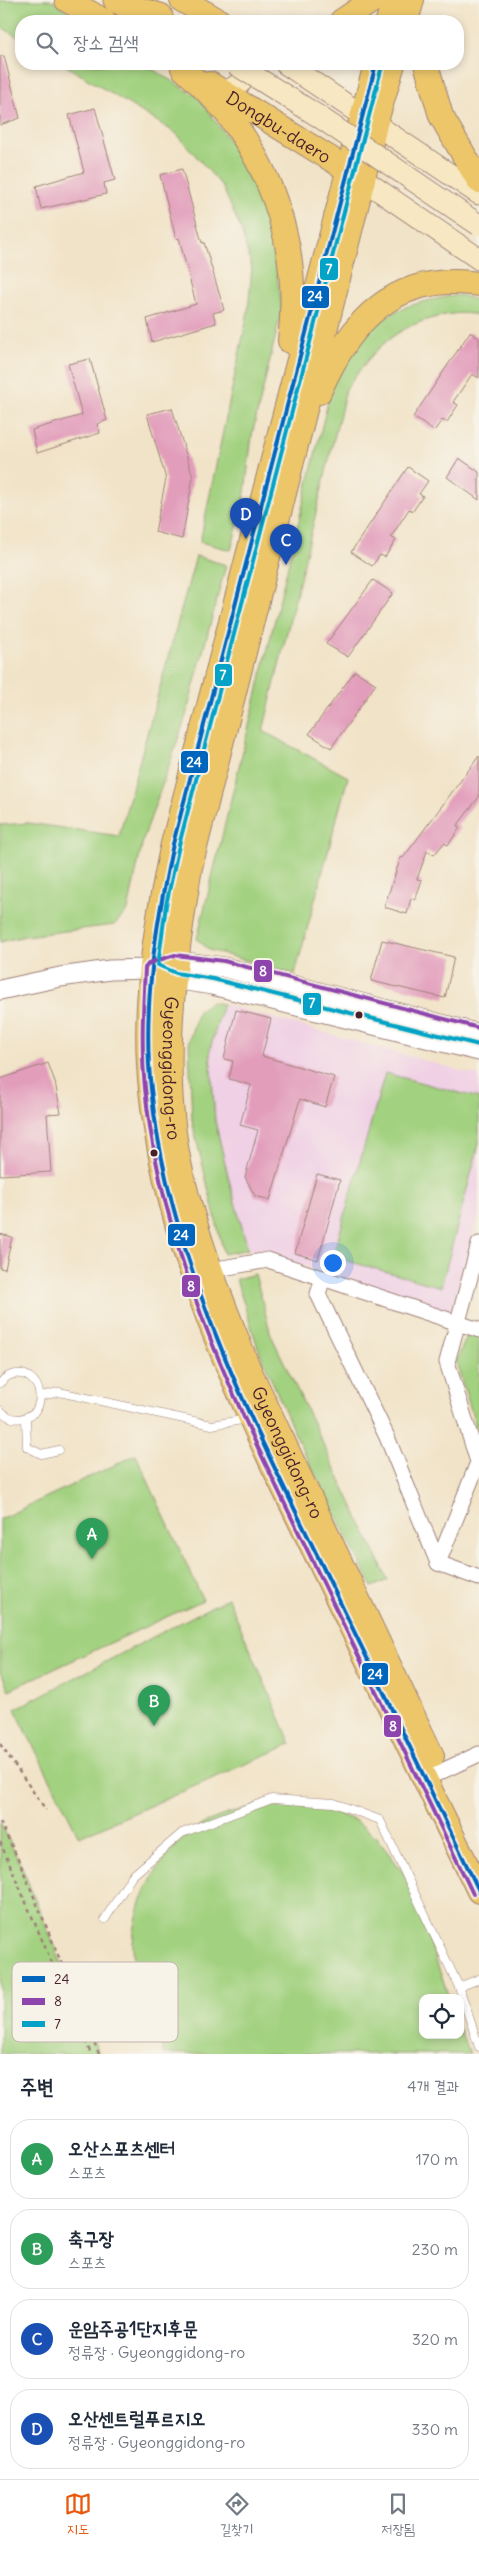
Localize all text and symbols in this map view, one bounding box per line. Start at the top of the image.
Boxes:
search box [15,15,464,70]
icon: search [33,29,61,57]
text: 장소 검색 [73,30,139,54]
street label: Dongbu-daero [222,86,335,168]
line badge: 7 [319,257,339,281]
text: 7 [326,260,333,278]
line badge: 24 [301,285,330,309]
text: 24 [307,287,323,305]
pin: D [230,498,262,539]
pin: C [270,524,302,565]
line badge: 7 [214,663,233,687]
text: 7 [220,666,227,684]
line badge: 24 [180,750,209,774]
text: 24 [186,753,202,771]
line badge: 8 [253,959,273,983]
text: 8 [259,962,267,980]
line badge: 7 [302,992,322,1016]
text: 7 [309,994,316,1012]
street label: Gyeonggidong-ro [158,996,186,1141]
unlabelled marker [354,1010,364,1020]
unlabelled marker [149,1148,159,1158]
line badge: 24 [167,1223,196,1247]
text: 24 [173,1226,189,1244]
your location [320,1250,346,1276]
line badge: 8 [181,1274,201,1298]
text: 8 [187,1277,195,1295]
street label: Gyeonggidong-ro [247,1382,329,1522]
pin: A [76,1518,108,1559]
line badge: 24 [361,1662,389,1686]
text: 24 [367,1665,383,1683]
pin: B [138,1685,170,1726]
line badge: 8 [383,1714,402,1738]
text: 8 [389,1717,397,1735]
legend [12,1962,178,2042]
text: 24 [54,1970,70,1988]
text: 8 [54,1992,62,2010]
map controls [419,1994,464,2039]
button: locate [419,1994,464,2039]
text: 7 [54,2015,61,2033]
text: 주변 [20,2073,54,2100]
text: 4개 결과 [407,2076,459,2096]
text: 오산스포츠센터 [68,2136,175,2160]
text: A [32,2149,42,2169]
text: 170 m [415,2149,458,2169]
text: 스포츠 [68,2162,107,2182]
text: 축구장 [68,2226,114,2250]
text: B [32,2239,42,2259]
text: 230 m [412,2239,458,2259]
text: 스포츠 [68,2252,107,2272]
text: 운암주공1단지후문 [68,2316,198,2340]
text: C [32,2329,42,2349]
text: 320 m [412,2329,458,2349]
text: 정류장 · Gyeonggidong-ro [68,2342,245,2362]
text: 오산센트럴푸르지오 [68,2406,206,2430]
text: D [31,2419,43,2439]
text: 330 m [411,2419,458,2439]
text: 정류장 · Gyeonggidong-ro [68,2432,245,2452]
tab: 지도 [64,2490,92,2539]
tab: 길찾기 [220,2490,253,2539]
tab: 저장됨 [381,2490,415,2539]

